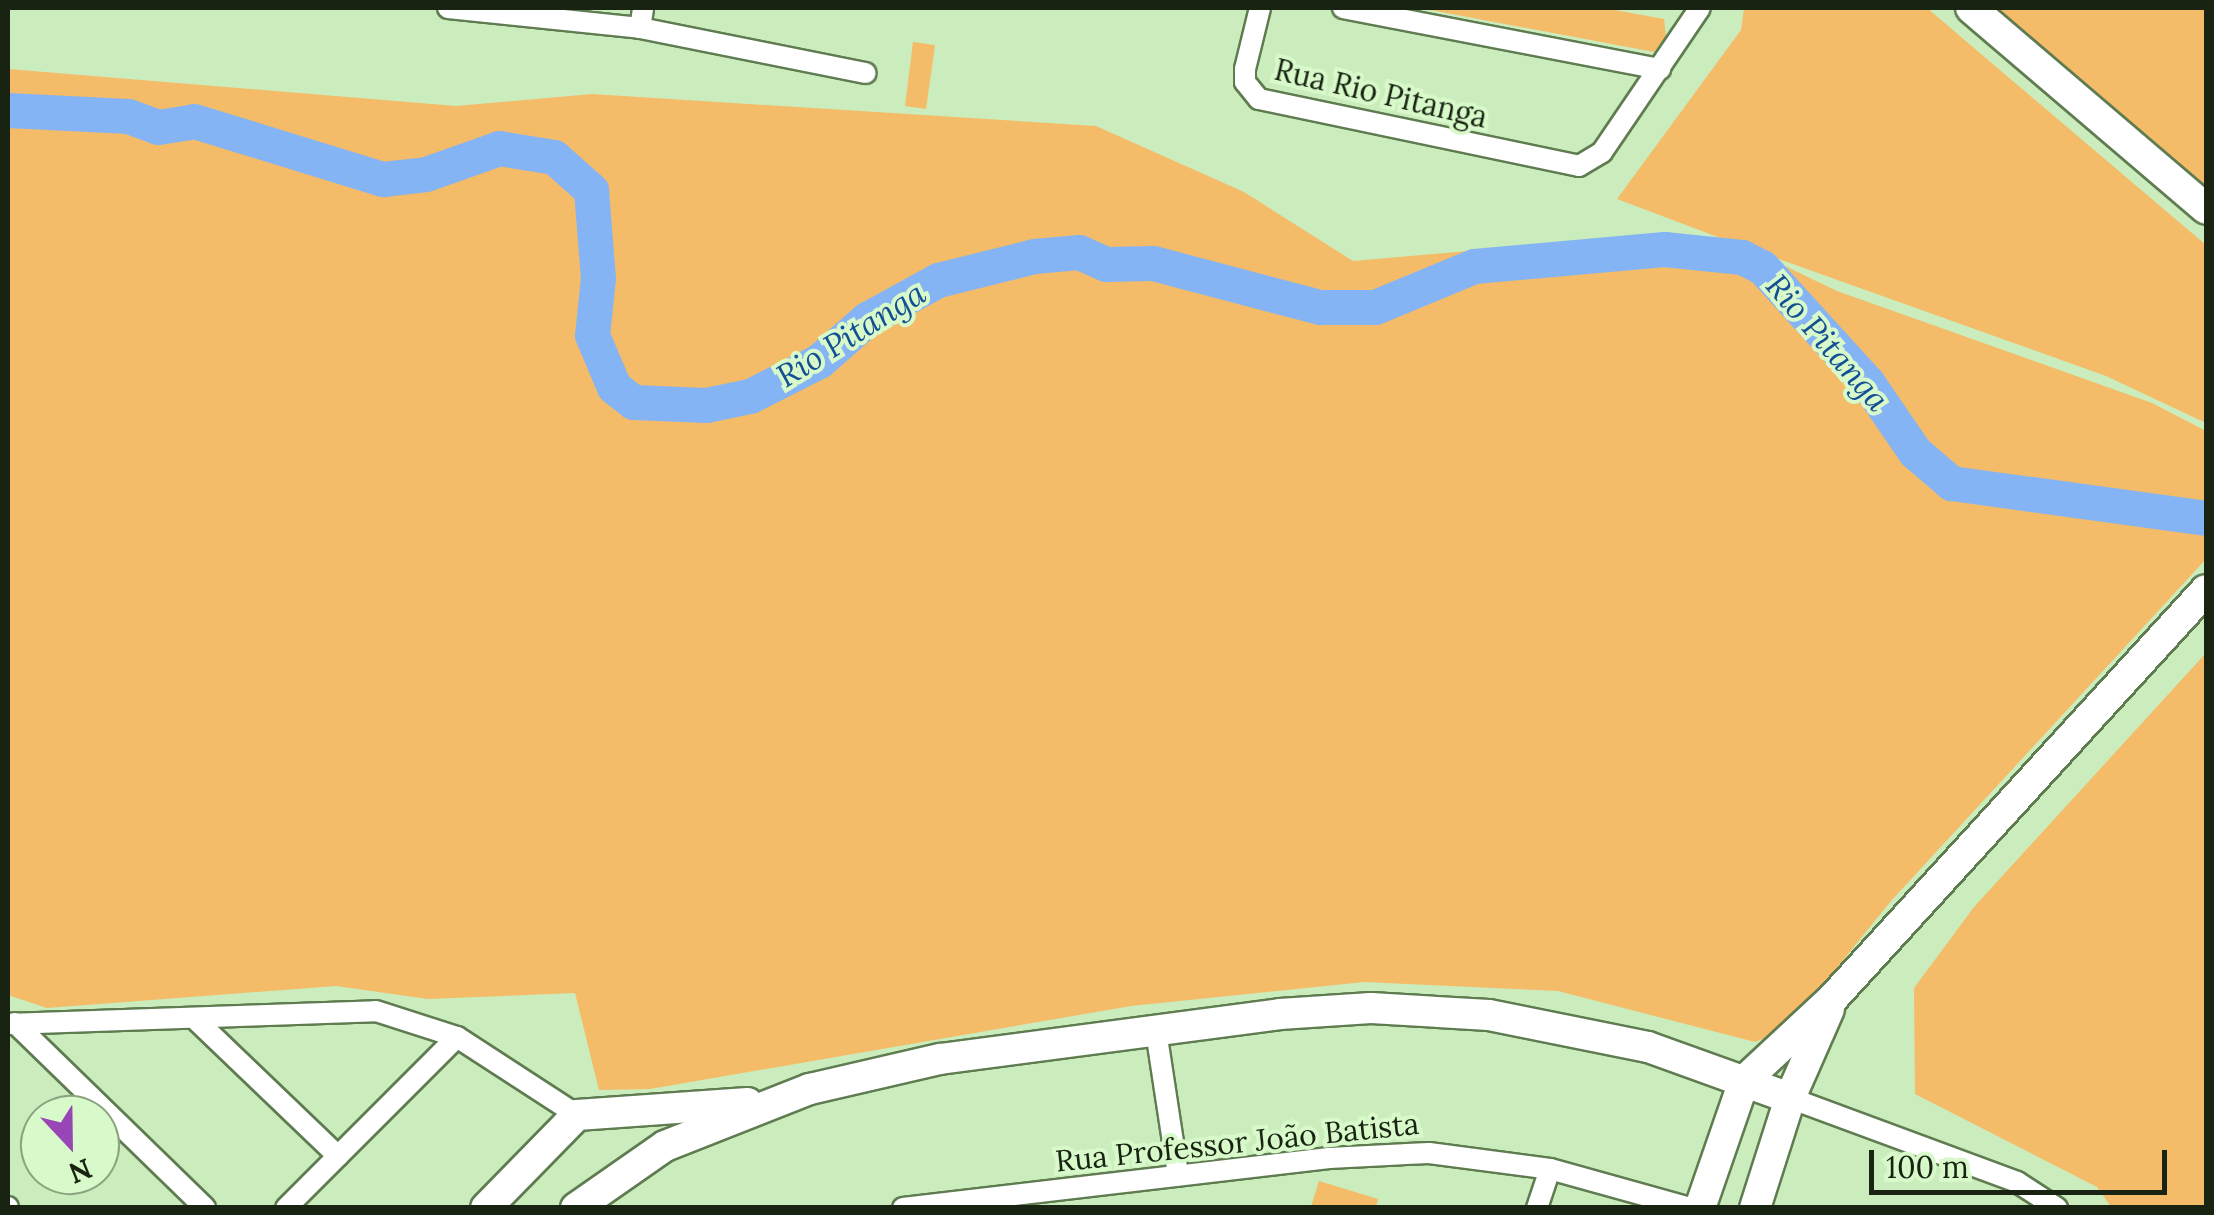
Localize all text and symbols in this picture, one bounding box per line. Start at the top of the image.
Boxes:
street label: Rua Rio Pitanga [1271,51,1491,135]
water label: Rio Pitanga [1757,267,1897,419]
water label: Rio Pitanga [770,274,932,396]
north arrow [20,1095,120,1195]
street label: Rua Professor João Batista [1053,1105,1421,1179]
scale bar [1874,1130,2172,1192]
text: 100 m [1886,1148,1969,1186]
text: N [64,1150,97,1192]

